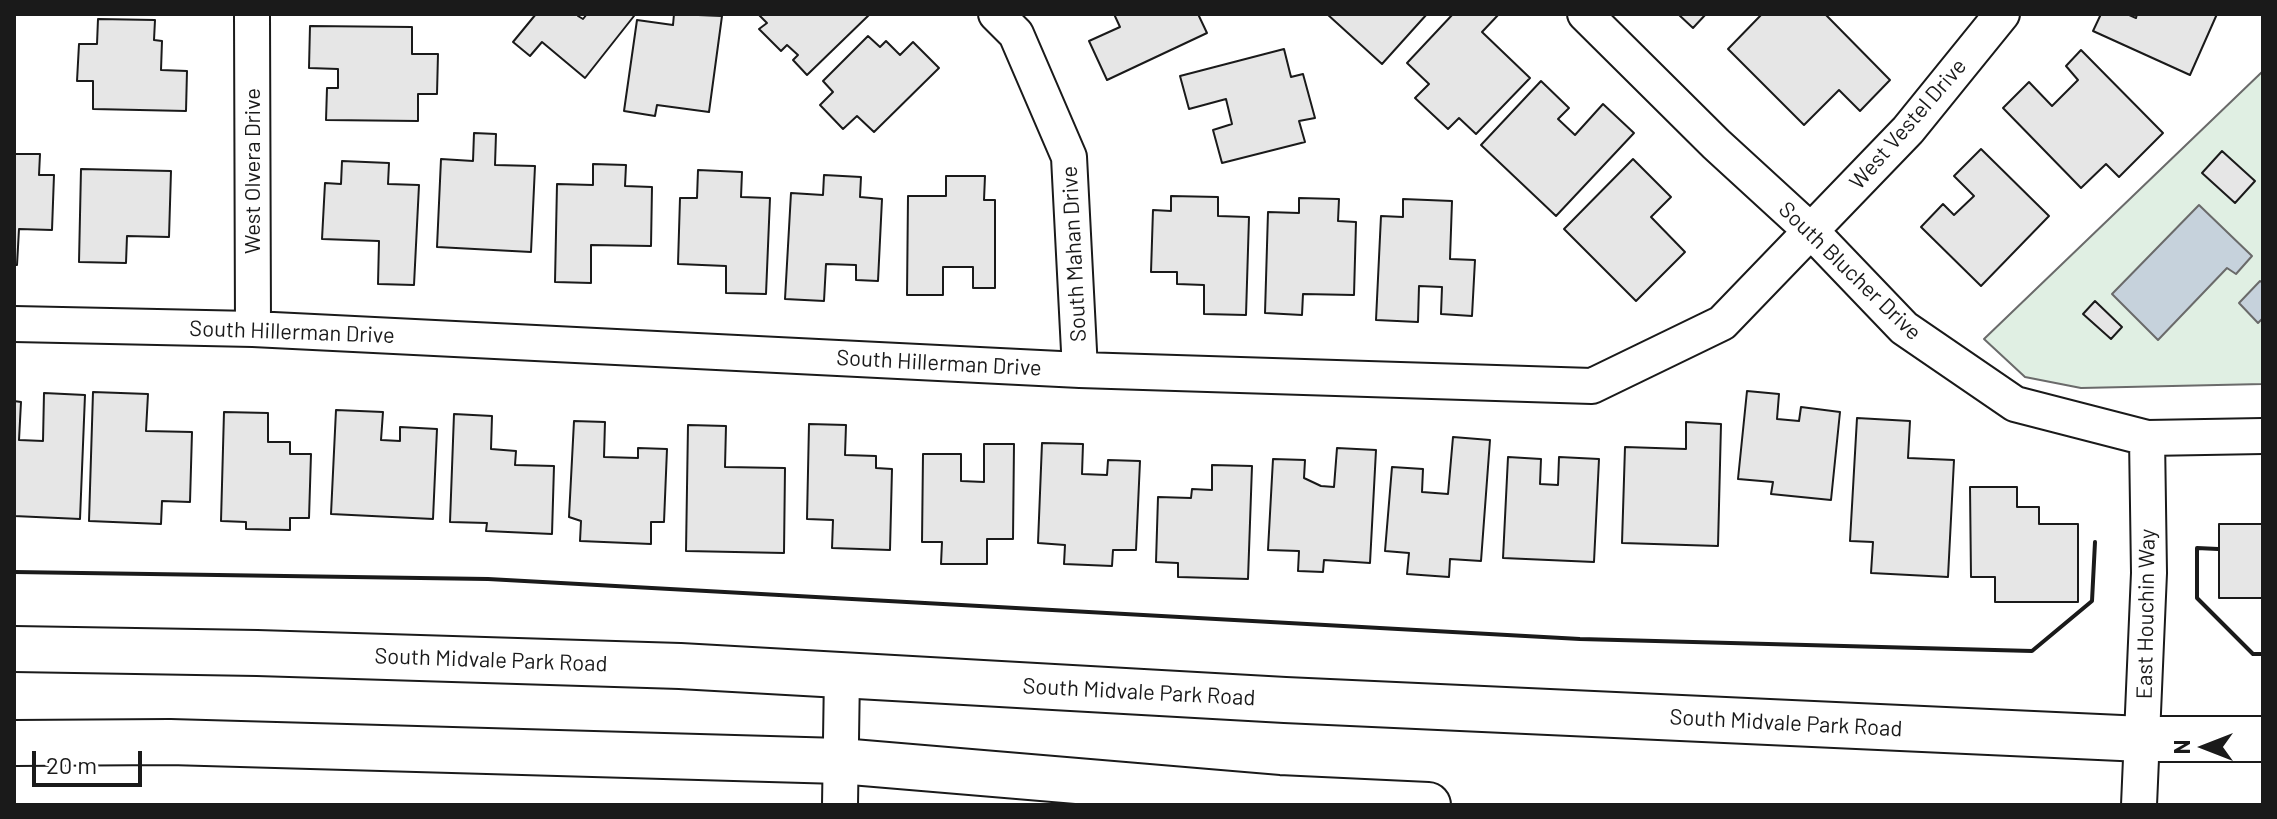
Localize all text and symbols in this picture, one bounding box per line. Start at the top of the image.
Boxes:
street label: West Vestel Drive [1844,53,1972,195]
street label: West Olvera Drive [240,88,266,254]
street label: South Mahan Drive [1056,165,1092,343]
street label: South Blucher Drive [1773,196,1927,346]
street label: South Hillerman Drive [189,315,395,349]
street label: South Hillerman Drive [836,344,1042,382]
street label: East Houchin Way [2131,529,2161,699]
street label: South Midvale Park Road [374,643,608,677]
street label: South Midvale Park Road [1022,673,1256,711]
street label: South Midvale Park Road [1669,704,1903,742]
north arrow [2165,707,2245,787]
scale bar [36,735,146,785]
text: N [2168,740,2194,754]
text: 20 m [46,750,97,779]

